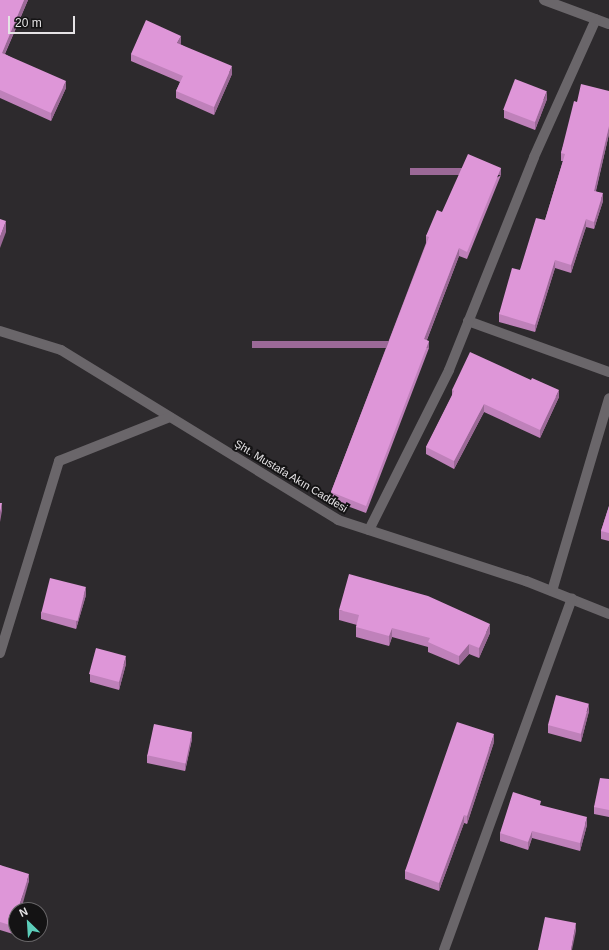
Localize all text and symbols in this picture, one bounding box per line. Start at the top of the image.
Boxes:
scale bar [10,8,77,34]
text: 20 m [15,16,42,30]
street label: Şht. Mustafa Akın Caddesi [232,437,350,515]
north arrow [8,902,48,942]
text: N [17,905,29,919]

